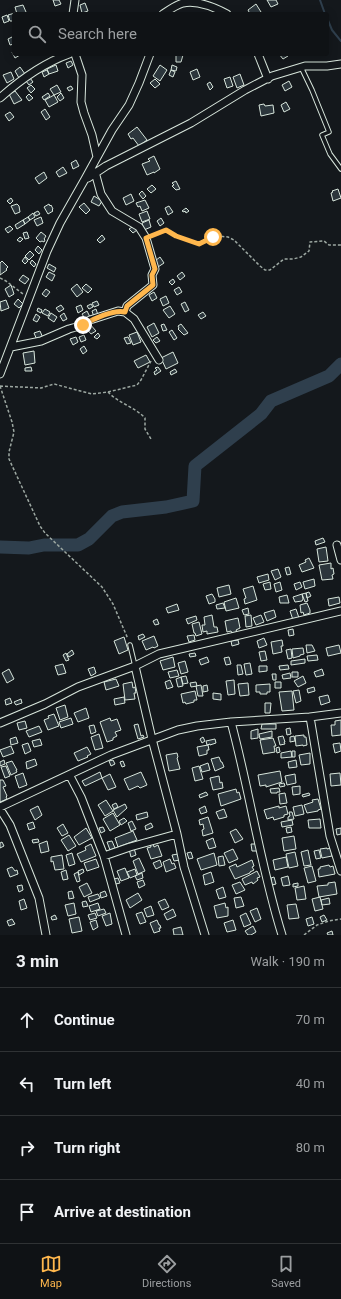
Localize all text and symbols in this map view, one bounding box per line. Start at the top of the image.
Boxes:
search box [12,12,329,56]
icon: search [26,23,48,45]
text: Search here [58,25,137,43]
route start [204,228,222,246]
route end [74,316,92,334]
text: 3 min [16,951,59,971]
text: Walk · 190 m [250,954,325,969]
icon: ahead [16,1009,38,1031]
text: Continue [54,1011,115,1029]
text: 70 m [296,1012,325,1027]
icon: left [16,1073,38,1095]
text: Turn left [54,1075,111,1093]
text: 40 m [296,1076,325,1091]
icon: right [16,1137,38,1159]
text: Turn right [54,1139,120,1157]
text: 80 m [296,1140,325,1155]
icon: arrive [16,1201,38,1223]
text: Arrive at destination [54,1203,191,1221]
tab: Map [40,1253,62,1290]
tab: Directions [142,1253,191,1290]
tab: Saved [271,1253,301,1290]

